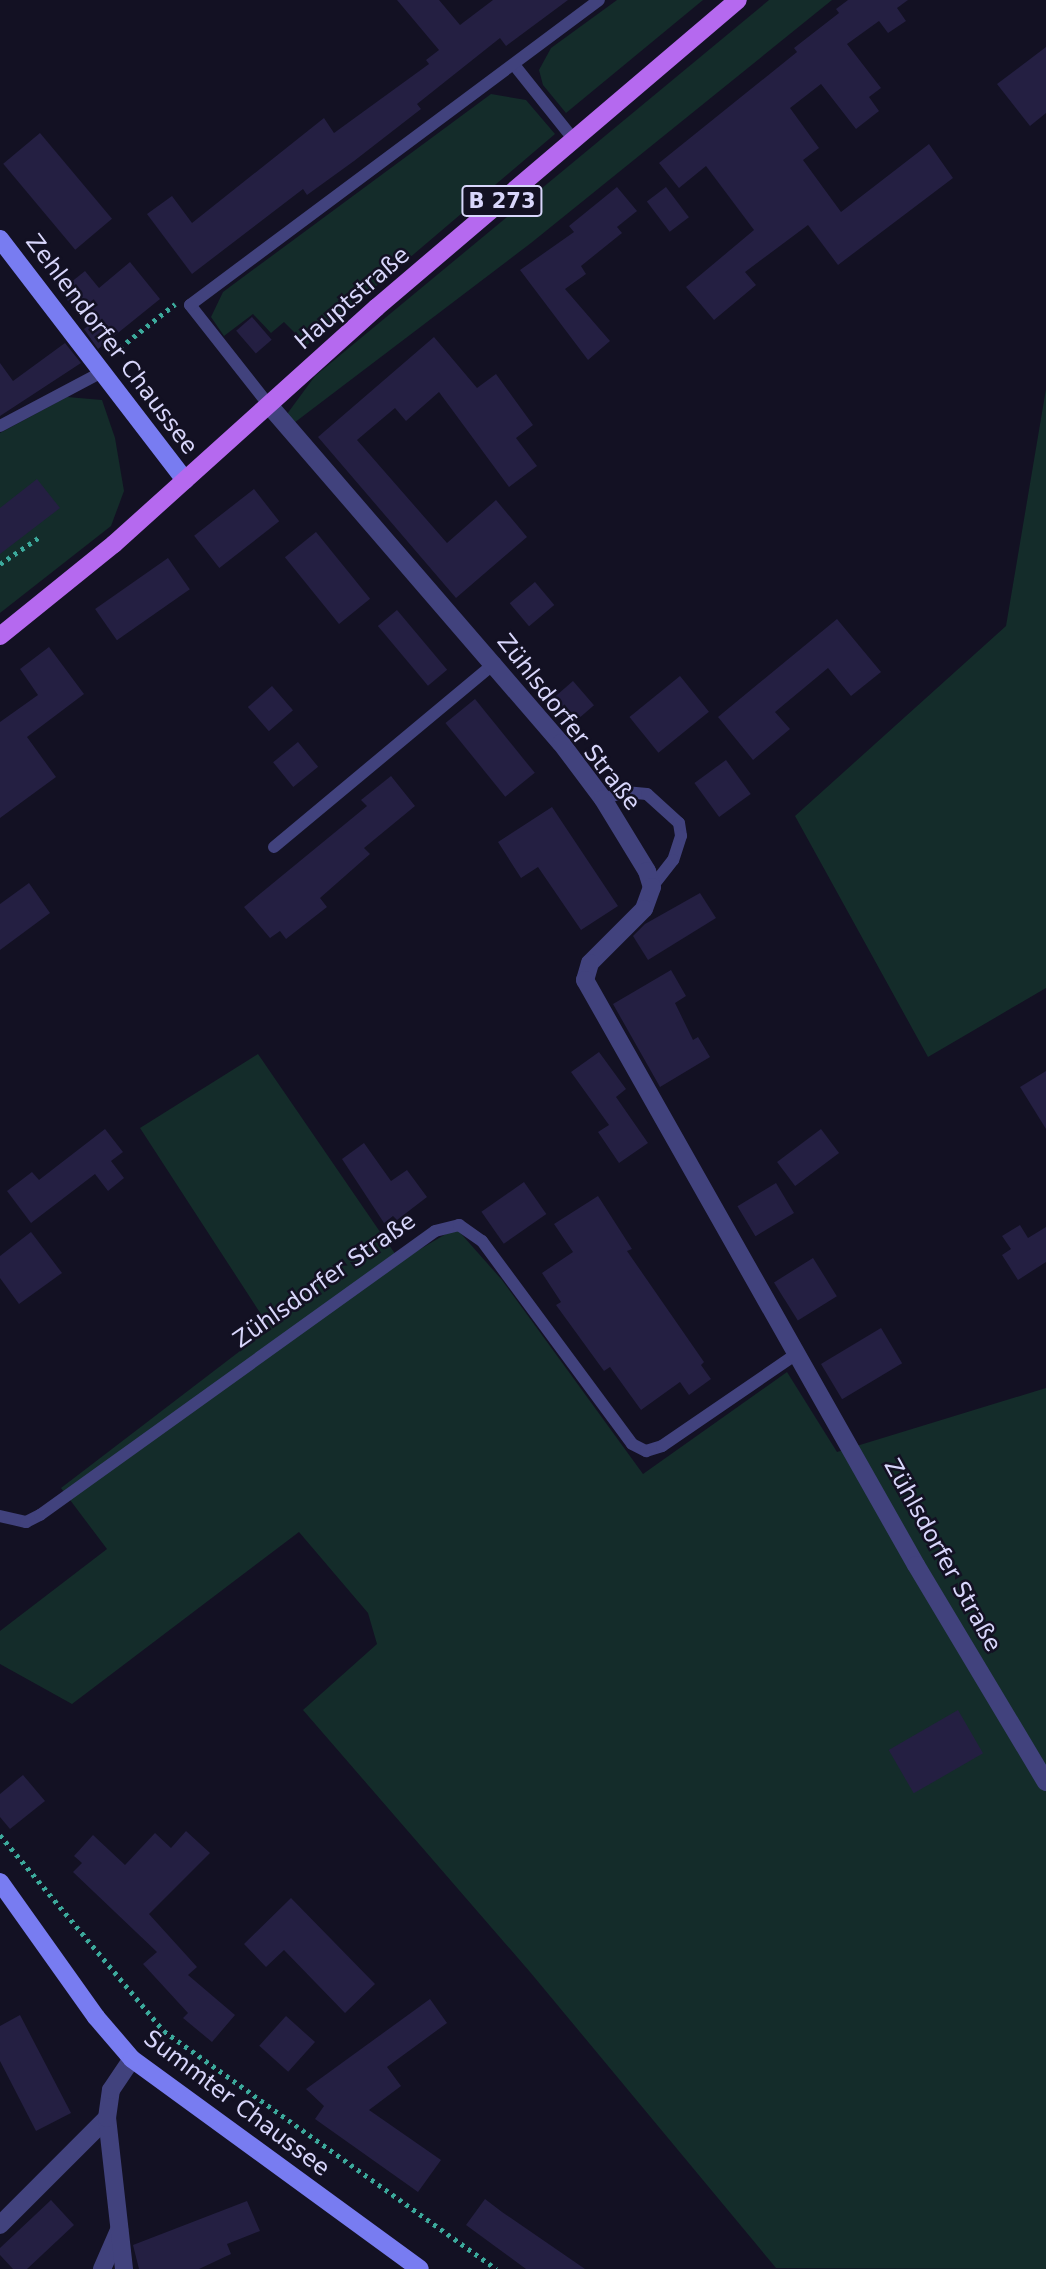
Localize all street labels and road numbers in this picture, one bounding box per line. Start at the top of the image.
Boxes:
road number: B 273 [460,184,544,218]
street label: Zehlendorfer Chaussee [20,229,204,459]
street label: Hauptstraße [289,241,415,355]
street label: Zühlsdorfer Straße [492,628,646,816]
street label: Zühlsdorfer Straße [228,1207,420,1353]
street label: Zühlsdorfer Straße [879,1454,1007,1656]
street label: Summter Chaussee [139,2024,335,2182]

